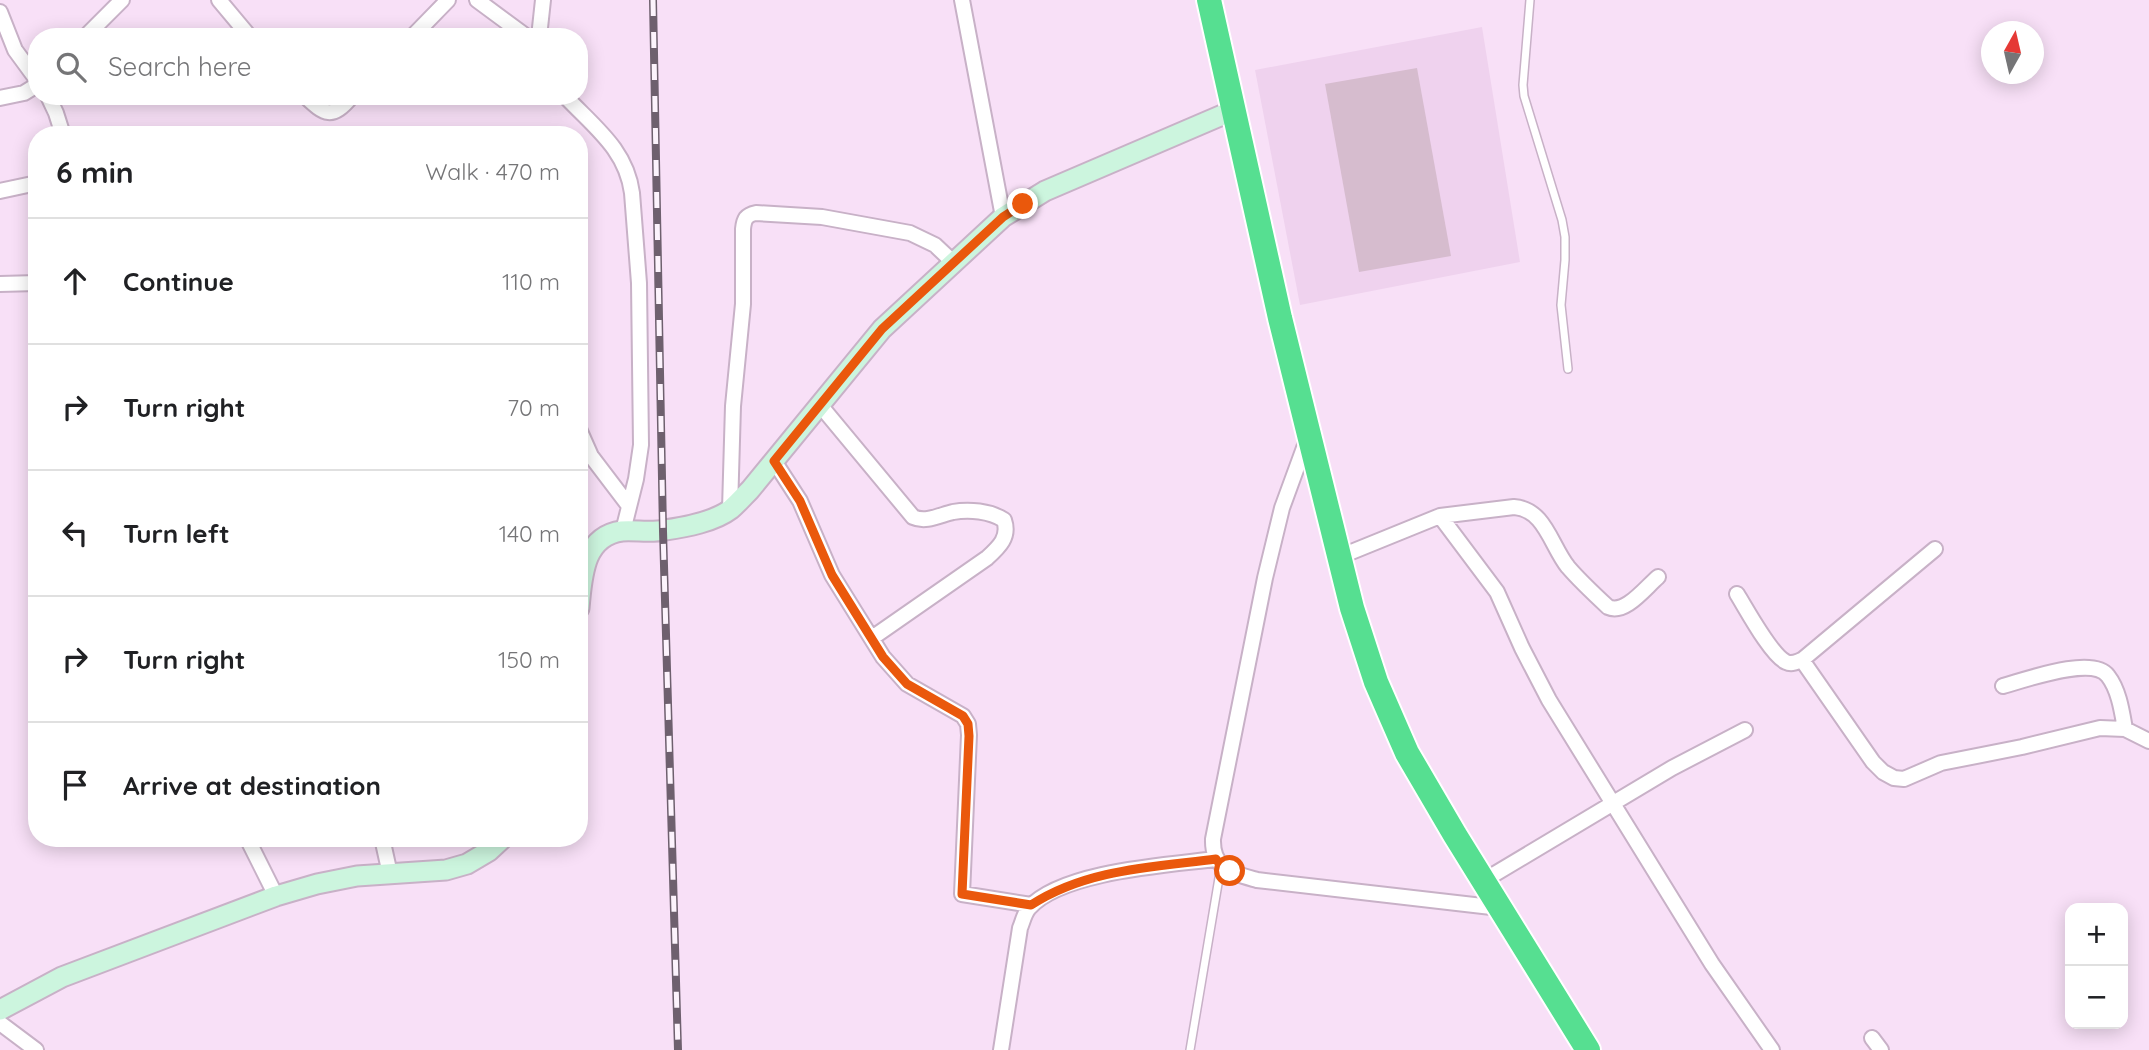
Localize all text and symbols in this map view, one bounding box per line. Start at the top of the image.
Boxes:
north arrow [1981,21,2044,84]
search box [28,28,588,105]
icon: search [52,48,90,86]
text: Search here [108,50,252,83]
text: 6 min [56,153,134,191]
text: Walk · 470 m [425,157,560,186]
route end [1007,188,1038,219]
icon: ahead [56,262,94,300]
text: Continue [123,265,234,298]
text: 110 m [502,267,560,296]
icon: right [56,388,94,426]
text: Turn right [123,391,245,424]
text: 70 m [507,393,560,422]
icon: left [56,514,94,552]
text: Turn left [123,517,230,550]
text: 140 m [499,519,560,548]
icon: right [56,640,94,678]
text: Turn right [123,643,245,676]
text: 150 m [498,645,560,674]
icon: arrive [56,766,94,804]
text: Arrive at destination [123,769,381,802]
route start [1214,855,1245,886]
map controls [2065,903,2128,1029]
button: + [2065,903,2128,966]
button: − [2065,966,2128,1029]

